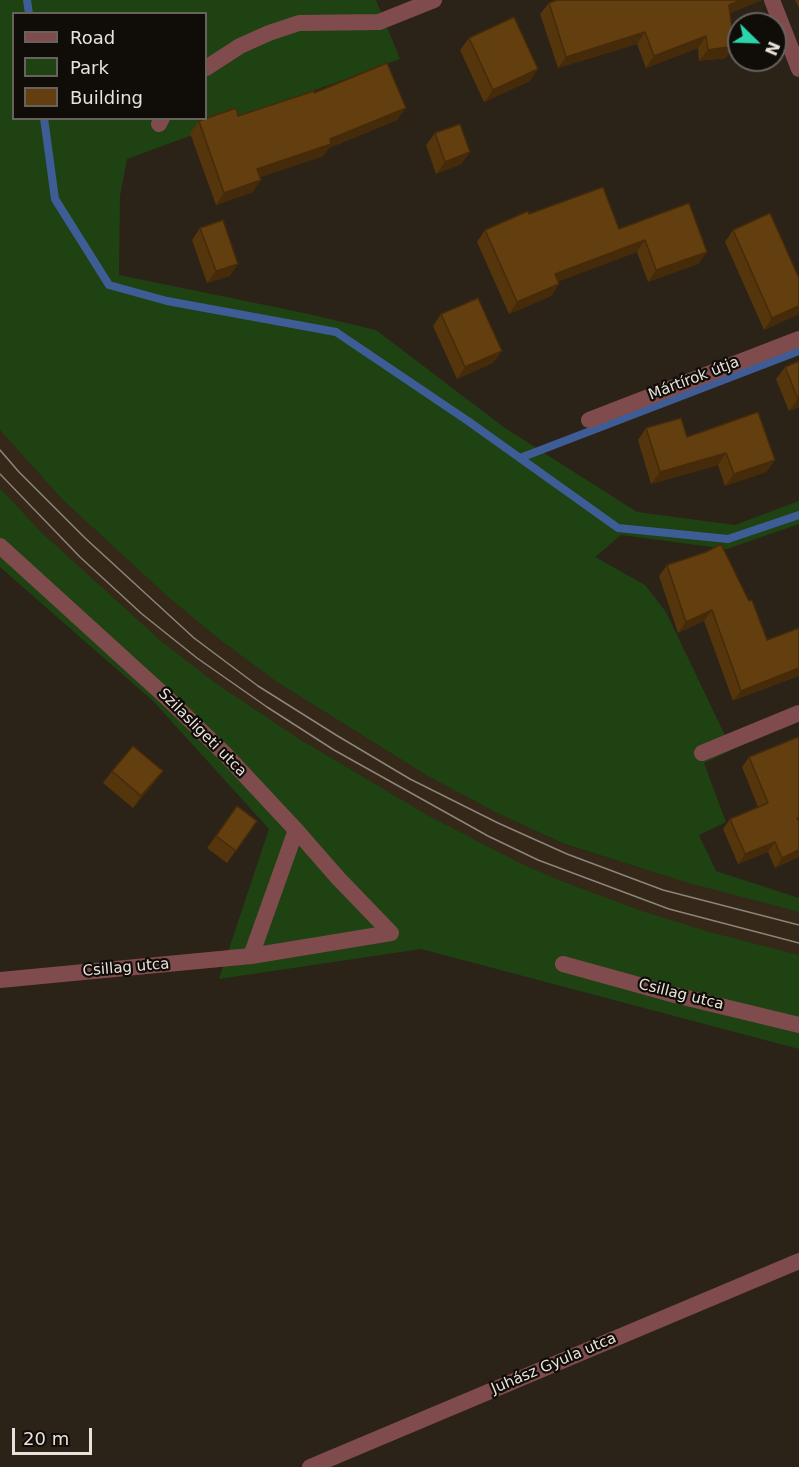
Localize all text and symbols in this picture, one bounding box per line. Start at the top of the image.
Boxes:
legend [12,12,207,120]
north arrow [727,12,787,72]
text: Road [70,27,115,48]
text: N [761,39,784,58]
text: Park [70,57,109,78]
text: Building [70,87,143,108]
street label: Mártírok útja [646,353,742,405]
street label: Szilasligeti utca [154,685,250,781]
street label: Csillag utca [82,955,170,981]
street label: Csillag utca [637,976,725,1014]
street label: Juhász Gyula utca [489,1330,619,1398]
scale bar [15,1416,94,1454]
text: 20 m [23,1428,69,1449]

